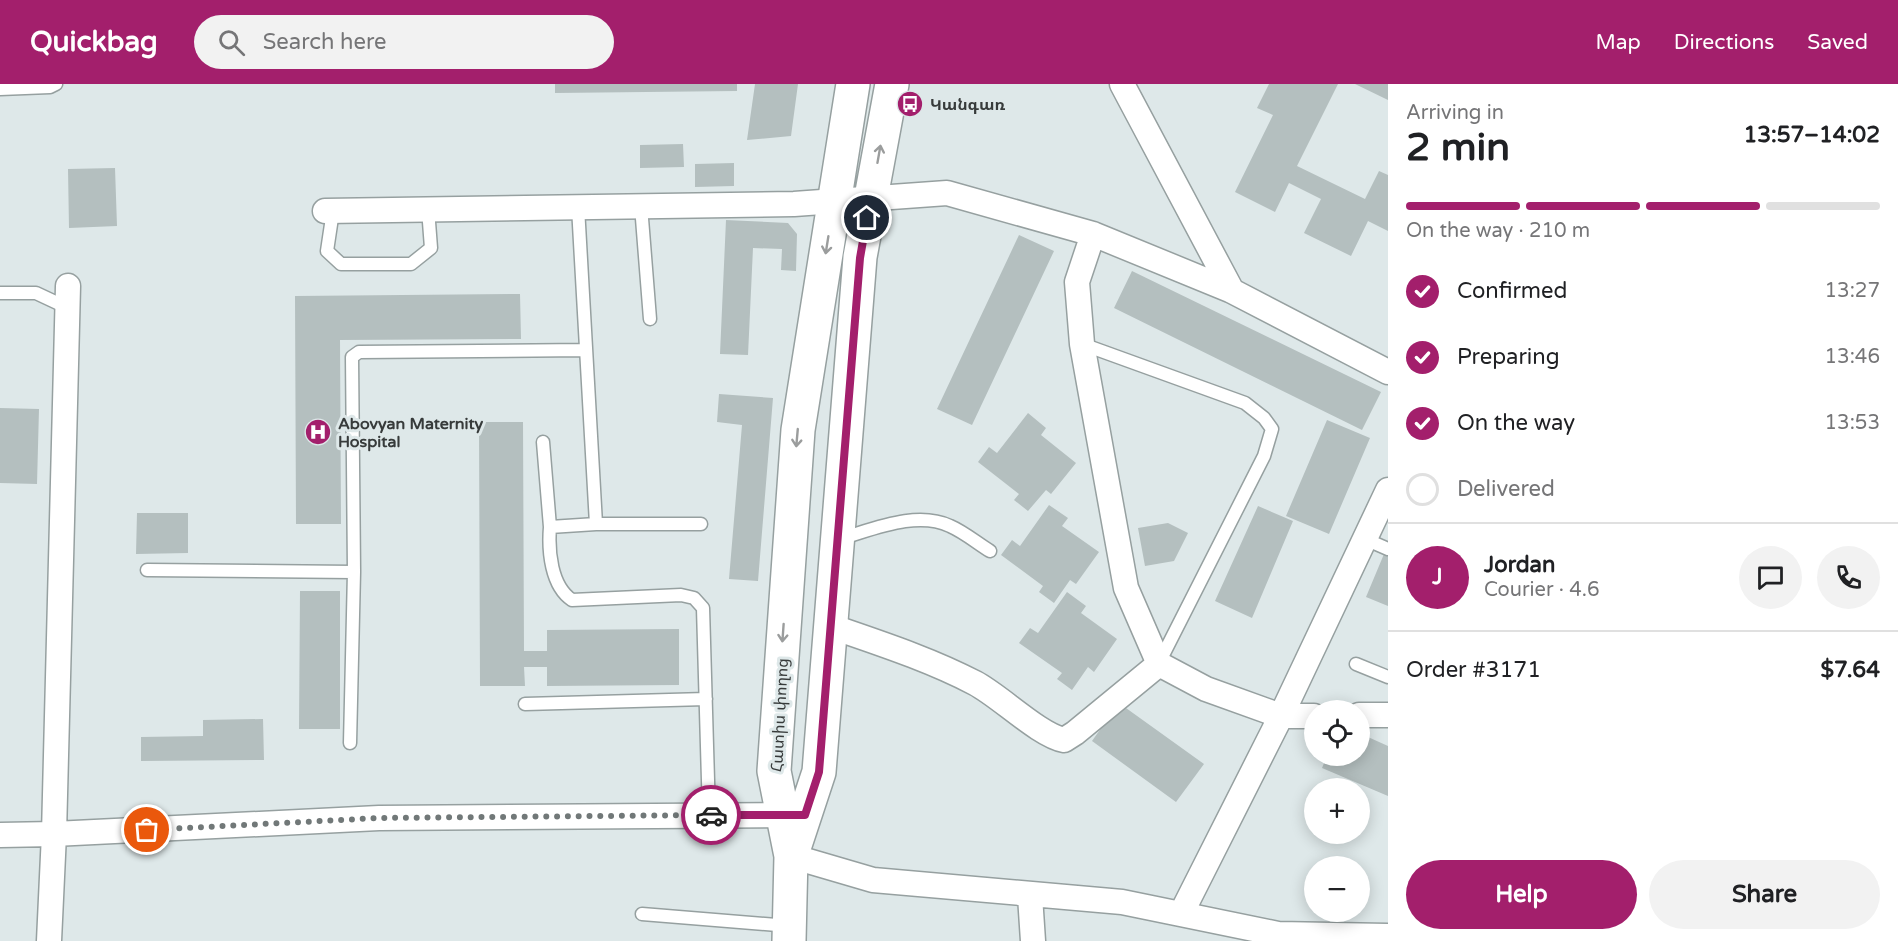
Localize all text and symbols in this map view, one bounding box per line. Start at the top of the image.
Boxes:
search box [194,15,614,69]
text: Quickbag [30,25,158,59]
icon: search [215,26,248,59]
text: Search here [263,29,387,55]
text: Map [1595,30,1641,55]
text: Directions [1674,30,1774,55]
text: Saved [1807,30,1868,55]
bus stop icon: Կանգառ [895,89,925,119]
place label: Կանգառ [930,95,1006,115]
text: Arriving in [1406,101,1504,125]
text: 13:57–14:02 [1743,122,1880,148]
text: 2 min [1406,124,1510,171]
one-way arrow [874,145,885,165]
pin [841,192,892,243]
icon: home [850,201,883,234]
text: On the way · 210 m [1406,219,1590,243]
one-way arrow [821,235,832,255]
icon: check [1406,275,1439,308]
text: Confirmed [1457,278,1567,304]
text: 13:27 [1825,279,1880,303]
icon: check [1406,341,1439,374]
text: Preparing [1457,344,1560,370]
text: 13:46 [1825,345,1880,369]
icon: check [1406,407,1439,440]
text: On the way [1457,410,1575,436]
text: 13:53 [1825,411,1880,435]
place label: Abovyan Maternity Hospital [338,414,484,452]
hospital icon: Abovyan Maternity Hospital [303,417,333,447]
one-way arrow [792,428,803,448]
text: Delivered [1457,476,1555,502]
button: chat [1739,546,1802,609]
button: phone [1817,546,1880,609]
text: Jordan [1484,552,1555,578]
text: J [1432,564,1443,590]
text: Courier · 4.6 [1484,578,1599,602]
one-way arrow [778,622,789,642]
text: Order #3171 [1406,657,1541,683]
text: $7.64 [1820,657,1880,683]
street label: Հատիս փողոց [767,658,793,772]
map controls [1304,700,1370,922]
button: locate [1304,700,1370,766]
button: + [1304,778,1370,844]
courier [681,785,741,845]
icon: car [695,799,728,832]
pin [121,804,172,855]
icon: bag [130,813,163,846]
button: − [1304,856,1370,922]
button: Help [1406,860,1637,929]
button: Share [1649,860,1880,929]

